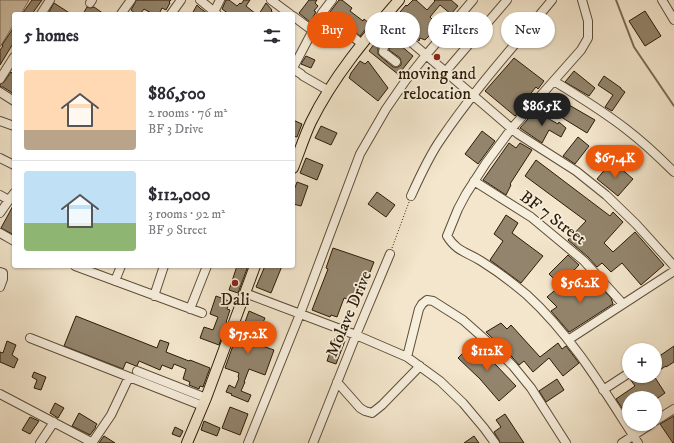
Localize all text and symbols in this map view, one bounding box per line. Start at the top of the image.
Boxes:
chip: Buy [307,12,357,48]
chip: Rent [365,12,420,48]
chip: Filters [428,12,493,48]
chip: New [501,12,555,48]
text: 5 homes [24,25,79,47]
icon: filters [261,25,283,47]
marker: moving and relocation [432,52,442,62]
place label: moving and relocation [398,63,477,105]
text: $86,500 [148,83,206,105]
icon: home [56,86,104,134]
pin: $86.5K [509,93,575,127]
text: $86.5K [523,98,561,114]
text: 2 rooms · 76 m² [148,105,227,121]
text: BF 3 Drive [148,121,204,137]
pin: $67.4K [582,145,648,179]
text: $67.4K [595,150,635,166]
text: $112,000 [148,184,210,206]
street label: BF 7 Street [515,186,591,250]
icon: home [56,187,104,235]
text: 3 rooms · 92 m² [148,206,225,222]
text: BF 9 Street [148,222,207,238]
street label: Molave Drive [321,267,377,361]
pin: $56.2K [547,270,613,304]
text: $56.2K [561,275,599,291]
marker: Dali [230,278,240,288]
place label: Dali [220,289,250,311]
pin: $75.2K [215,321,281,355]
text: $75.2K [229,326,267,342]
pin: $112K [459,338,515,372]
text: $112K [471,343,503,359]
map controls [622,343,662,431]
button: + [622,343,662,383]
button: − [622,391,662,431]

